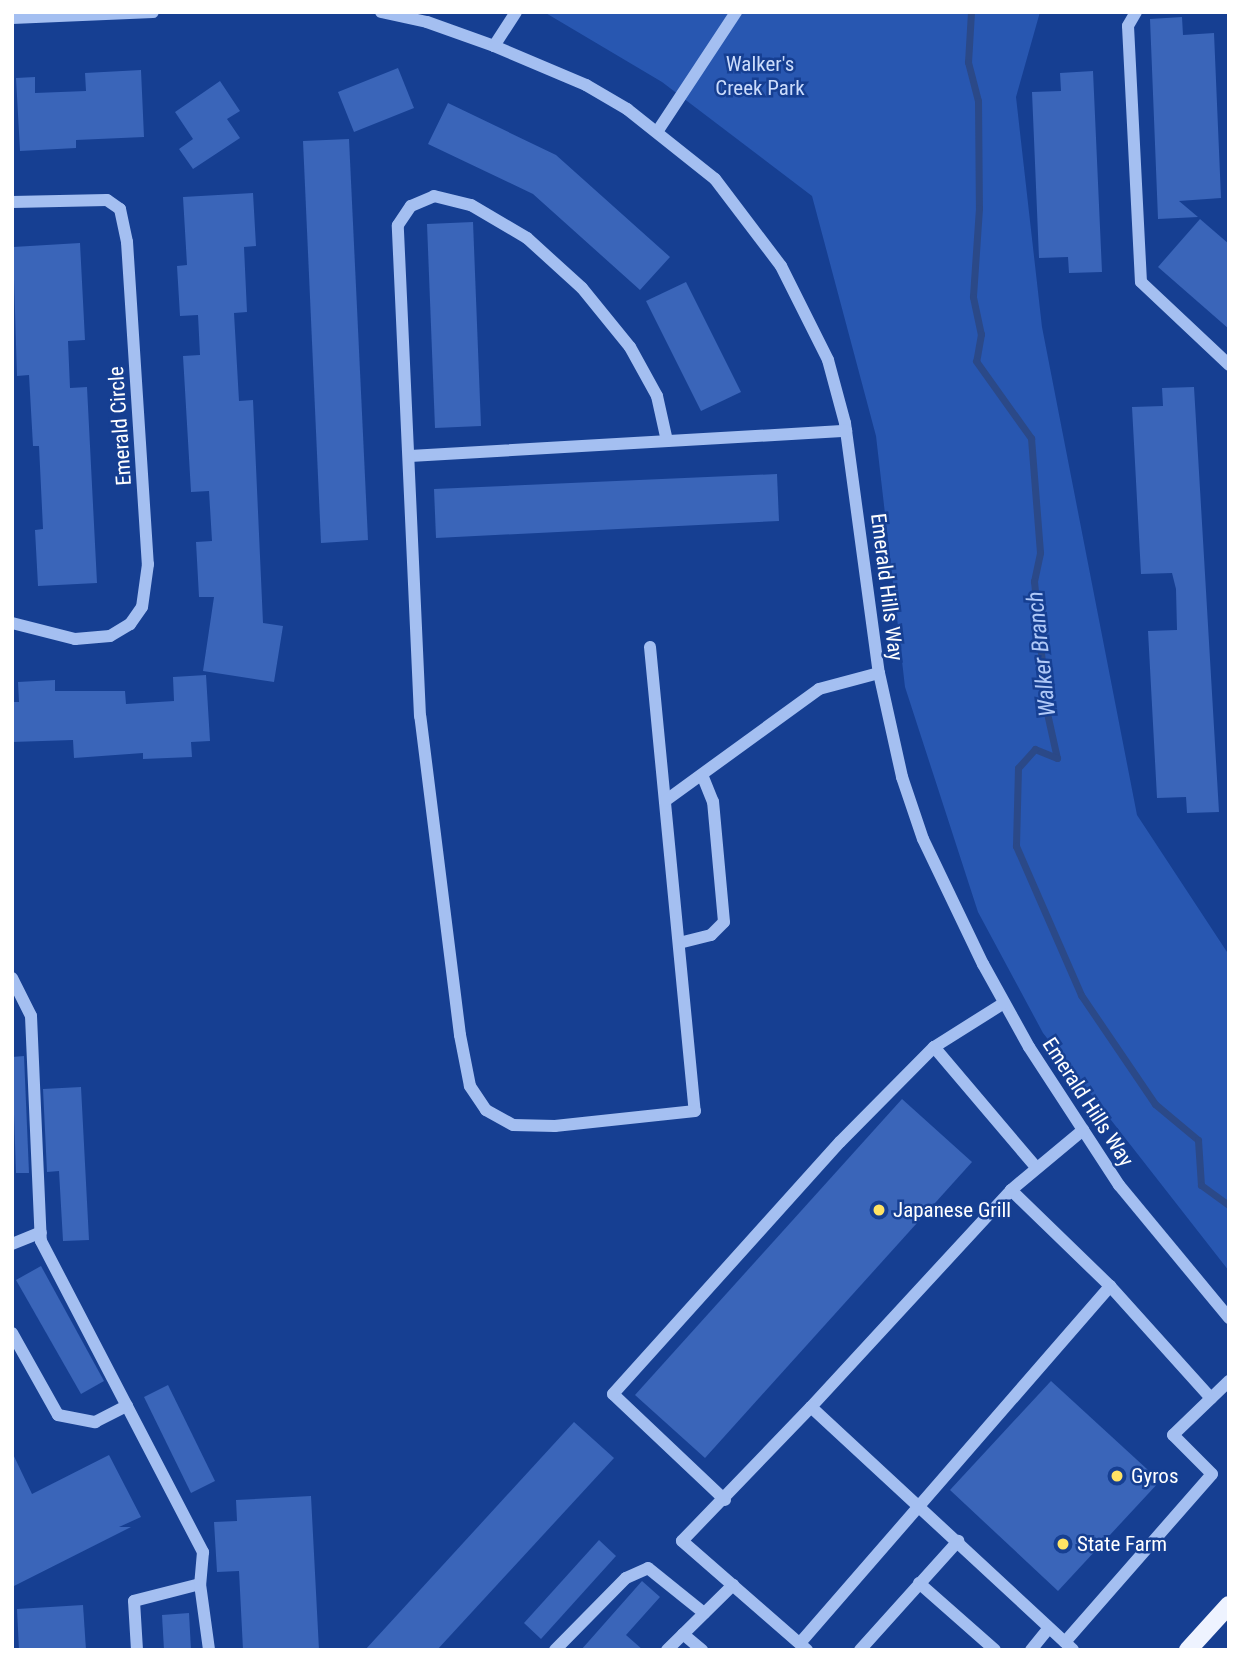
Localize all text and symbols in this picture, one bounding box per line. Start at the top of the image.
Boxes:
park label: Walker's Creek Park [715,51,805,101]
street label: Emerald Circle [103,366,137,486]
street label: Emerald Hills Way [865,512,909,662]
water label: Walker Branch [1022,590,1062,718]
street label: Emerald Hills Way [1037,1033,1139,1171]
place label: Japanese Grill [893,1197,1011,1223]
marker: Japanese Grill [871,1202,887,1218]
place label: Gyros [1131,1463,1178,1489]
marker: Gyros [1109,1468,1125,1484]
place label: State Farm [1077,1531,1167,1557]
marker: State Farm [1055,1536,1071,1552]

